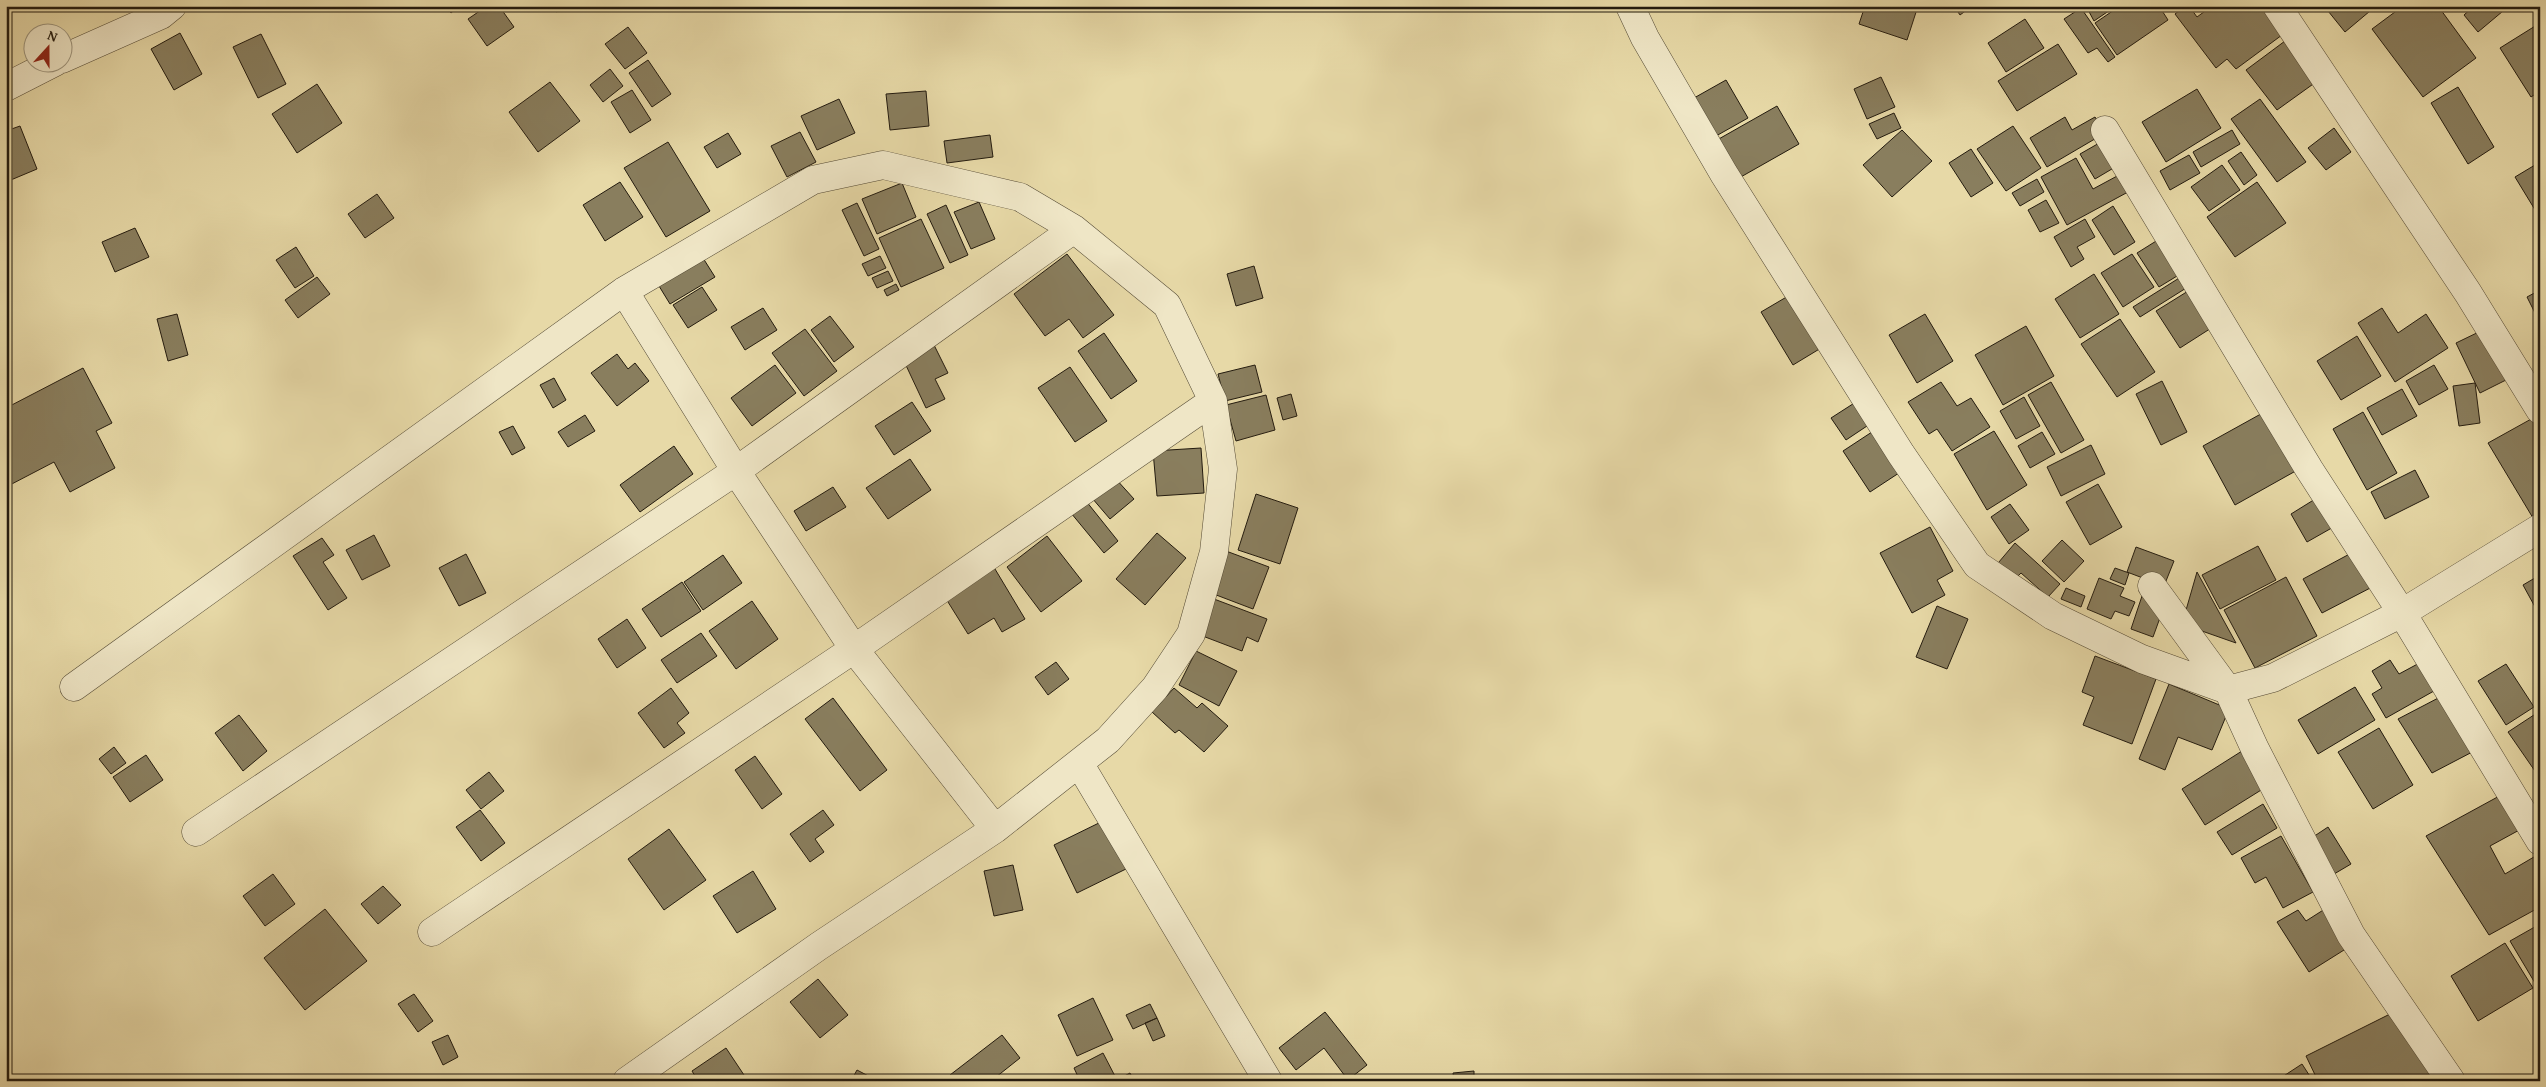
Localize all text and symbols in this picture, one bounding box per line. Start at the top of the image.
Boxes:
north arrow [22,22,72,72]
text: N [45,25,61,47]

